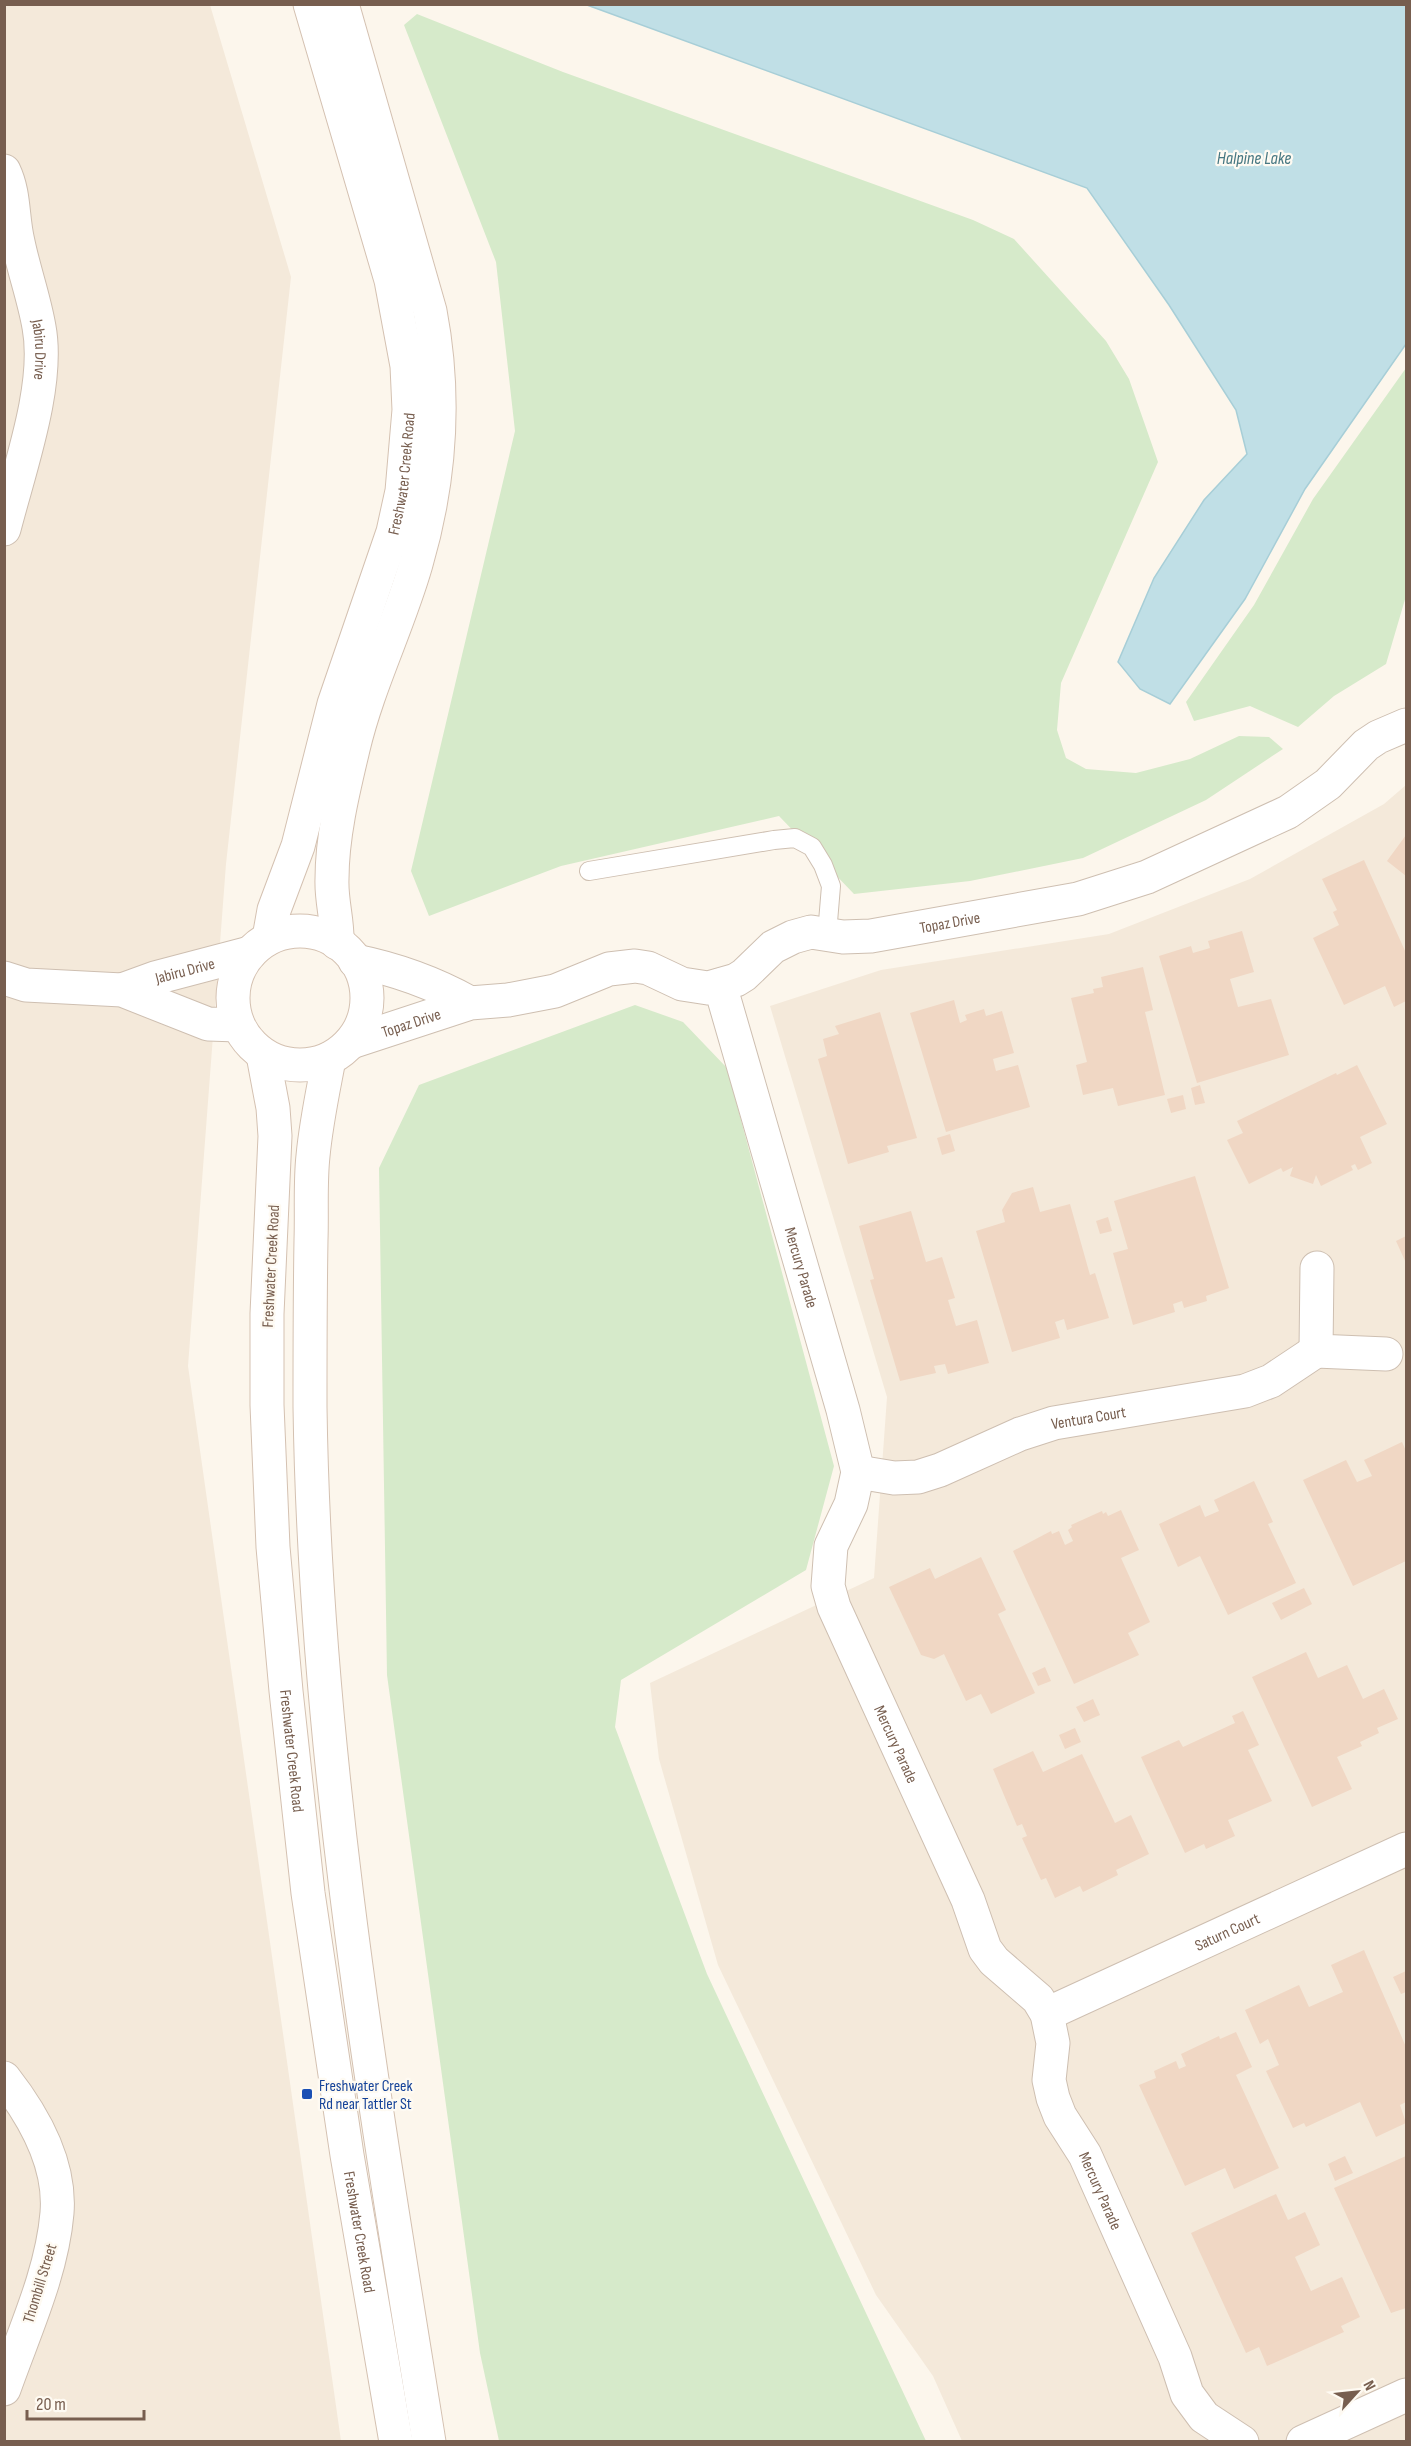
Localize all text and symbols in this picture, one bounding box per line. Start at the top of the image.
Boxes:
water label: Halpine Lake [1217,148,1291,169]
street label: Jabiru Drive [27,317,49,381]
street label: Freshwater Creek Road [385,412,420,537]
street label: Topaz Drive [918,909,982,938]
street label: Jabiru Drive [152,955,217,989]
street label: Topaz Drive [379,1005,443,1042]
street label: Freshwater Creek Road [259,1204,284,1328]
street label: Mercury Parade [780,1225,821,1310]
street label: Ventura Court [1050,1403,1128,1434]
street label: Freshwater Creek Road [275,1689,307,1813]
street label: Mercury Parade [869,1703,921,1786]
street label: Saturn Court [1192,1910,1263,1956]
place label: Freshwater Creek Rd near Tattler St [319,2077,413,2114]
marker: Freshwater Creek Rd near Tattler St [300,2087,314,2101]
street label: Mercury Parade [1074,2149,1125,2233]
street label: Freshwater Creek Road [339,2170,378,2294]
street label: Thombill Street [19,2241,62,2325]
north arrow [1327,2362,1387,2422]
text: N [1359,2378,1379,2394]
scale bar [27,2383,144,2421]
text: 20 m [36,2394,66,2415]

